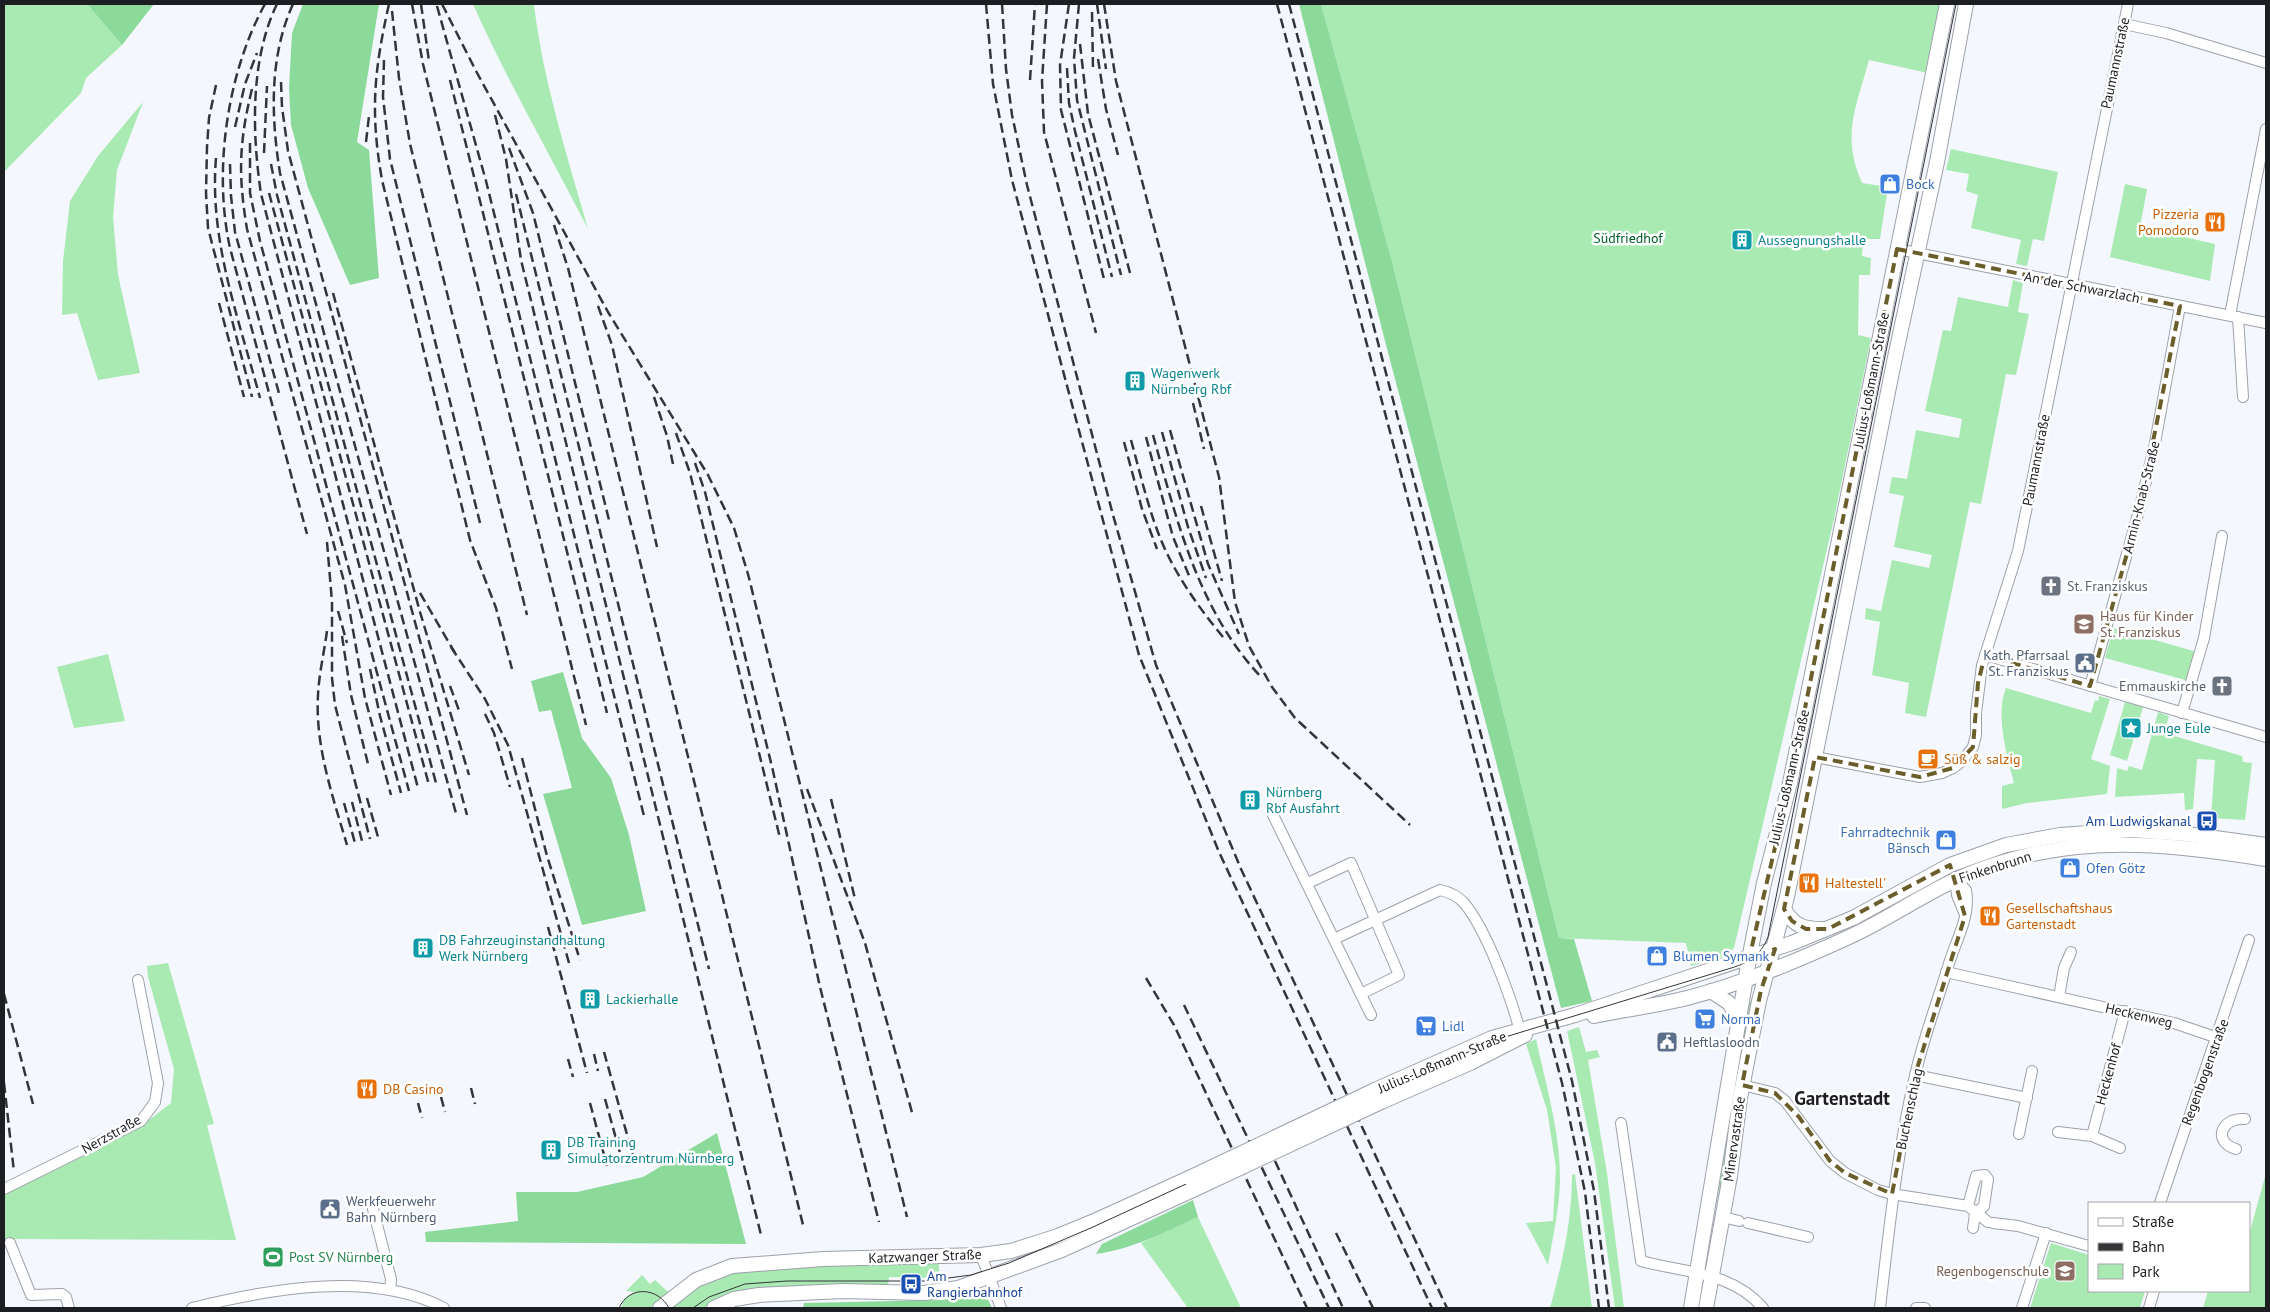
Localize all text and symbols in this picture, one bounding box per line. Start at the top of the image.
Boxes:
street label: Paumannstraße [2097,16,2133,110]
shop icon: Bock [1878,172,1902,196]
place label: Bock [1906,175,1935,193]
place label: Pizzeria Pomodoro [2138,205,2199,239]
restaurant icon: Pizzeria Pomodoro [2203,210,2227,234]
building icon: Aussegnungshalle [1730,228,1754,252]
park label: Südfriedhof [1593,229,1663,247]
place label: Aussegnungshalle [1758,231,1866,249]
street label: An der Schwarzlach [2023,267,2141,307]
street label: Julius-Loßmann-Straße [1849,310,1893,450]
place label: Wagenwerk Nürnberg Rbf [1151,364,1232,398]
building icon: Wagenwerk Nürnberg Rbf [1123,369,1147,393]
street label: Paumannstraße [2018,413,2054,507]
street label: Armin-Knab-Straße [2118,439,2164,555]
church icon: St. Franziskus [2039,574,2063,598]
place label: St. Franziskus [2067,577,2148,595]
place label: Haus für Kinder St. Franziskus [2100,607,2194,641]
school or university icon: Haus für Kinder St. Franziskus [2072,612,2096,636]
place label: Kath. Pfarrsaal St. Franziskus [1983,646,2069,680]
public building icon: Kath. Pfarrsaal St. Franziskus [2073,651,2097,675]
church icon: Emmauskirche [2210,674,2234,698]
place label: Emmauskirche [2119,677,2206,695]
street label: Julius-Loßmann-Straße [1764,708,1813,847]
place icon: Junge Eule [2119,716,2143,740]
place label: Junge Eule [2146,719,2211,737]
cafe icon: Süß & salzig [1916,747,1940,771]
place label: Süß & salzig [1944,750,2021,768]
place label: Nürnberg Rbf Ausfahrt [1266,783,1340,817]
building icon: Nürnberg Rbf Ausfahrt [1238,788,1262,812]
bus stop icon: Am Ludwigskanal [2195,809,2219,833]
place label: Am Ludwigskanal [2086,812,2191,830]
place label: Fahrradtechnik Bänsch [1841,823,1930,857]
shop icon: Fahrradtechnik Bänsch [1934,828,1958,852]
street label: Finkenbrunn [1956,847,2034,887]
shop icon: Ofen Götz [2058,856,2082,880]
place label: Ofen Götz [2086,859,2145,877]
restaurant icon: Haltestell' [1797,871,1821,895]
place label: Haltestell' [1825,874,1886,892]
place label: Gesellschaftshaus Gartenstadt [2006,899,2113,933]
restaurant icon: Gesellschaftshaus Gartenstadt [1978,904,2002,928]
place label: DB Fahrzeuginstandhaltung Werk Nürnberg [439,931,605,965]
building icon: DB Fahrzeuginstandhaltung Werk Nürnberg [411,936,435,960]
shop icon: Blumen Symank [1645,944,1669,968]
place label: Blumen Symank [1673,947,1770,965]
building icon: Lackierhalle [578,987,602,1011]
place label: Lackierhalle [606,990,678,1008]
street label: Heckenweg [2104,999,2174,1031]
supermarket icon: Norma [1693,1007,1717,1031]
place label: Norma [1721,1010,1761,1028]
supermarket icon: Lidl [1414,1014,1438,1038]
street label: Regenbogenstraße [2177,1016,2233,1128]
place label: Lidl [1442,1017,1465,1035]
street label: Julius-Loßmann-Straße [1374,1027,1509,1098]
public building icon: Heftlasloodn [1655,1030,1679,1054]
place label: Heftlasloodn [1683,1033,1760,1051]
street label: Heckenhof [2091,1041,2125,1107]
street label: Buchenschlag [1892,1067,1926,1151]
restaurant icon: DB Casino [355,1077,379,1101]
place label: DB Casino [383,1080,444,1098]
district label: Gartenstadt [1794,1086,1890,1110]
street label: Minervastraße [1719,1095,1749,1183]
street label: Nerzstraße [78,1110,144,1158]
place label: DB Training Simulatorzentrum Nürnberg [567,1133,734,1167]
building icon: DB Training Simulatorzentrum Nürnberg [539,1138,563,1162]
place label: Werkfeuerwehr Bahn Nürnberg [346,1192,437,1226]
public building icon: Werkfeuerwehr Bahn Nürnberg [318,1197,342,1221]
legend [2088,1202,2250,1292]
text: Straße [2132,1212,2174,1231]
text: Bahn [2132,1237,2165,1256]
sports icon: Post SV Nürnberg [261,1245,285,1269]
street label: Katzwanger Straße [868,1245,982,1267]
place label: Post SV Nürnberg [289,1248,393,1266]
school or university icon: Regenbogenschule [2053,1259,2077,1283]
place label: Regenbogenschule [1936,1262,2049,1280]
text: Park [2132,1262,2160,1281]
place label: Am Rangierbahnhof [927,1267,1023,1301]
bus stop icon: Am Rangierbahnhof [899,1272,923,1296]

